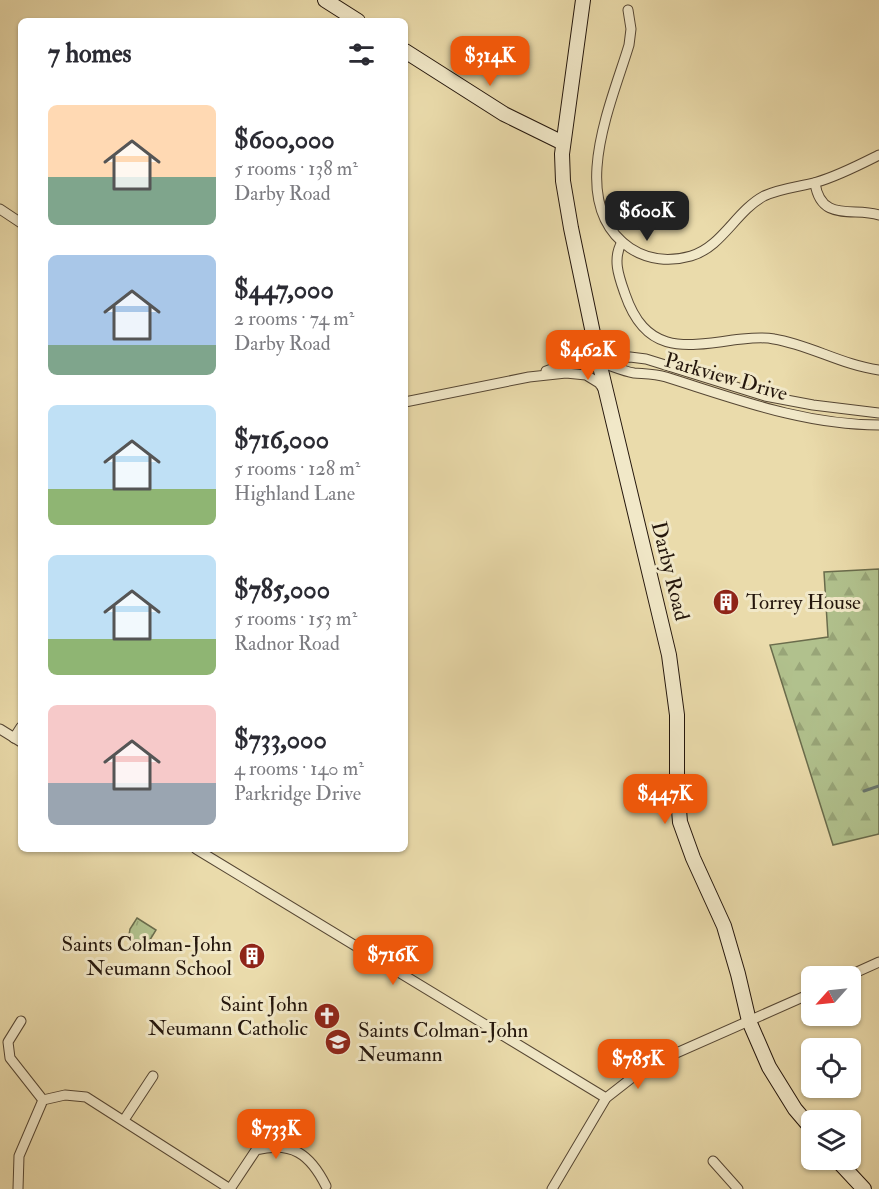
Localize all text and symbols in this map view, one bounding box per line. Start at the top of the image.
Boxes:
pin: $314K [448,36,532,87]
text: 7 homes [48,38,131,70]
icon: filters [345,38,378,71]
text: $314K [465,43,515,68]
text: $600,000 [234,124,335,156]
icon: home [96,129,168,201]
text: 5 rooms · 138 m² [234,156,358,181]
text: Darby Road [234,181,330,206]
pin: $600K [605,191,689,242]
text: $600K [619,198,675,223]
text: $447,000 [234,274,334,306]
icon: home [96,279,168,351]
text: 2 rooms · 74 m² [234,306,355,331]
pin: $462K [546,330,630,381]
text: Darby Road [234,331,330,356]
text: $462K [560,337,616,362]
street label: Parkview Drive [661,347,791,408]
text: $716,000 [234,424,329,456]
icon: home [96,429,168,501]
text: 5 rooms · 128 m² [234,456,360,481]
text: Highland Lane [234,481,355,506]
street label: Darby Road [645,519,696,624]
text: $785,000 [234,574,330,606]
icon: home [96,579,168,651]
building icon: Torrey House [711,587,741,617]
place label: Torrey House [746,589,861,616]
text: 5 rooms · 153 m² [234,606,357,631]
text: Radnor Road [234,631,340,656]
text: $733,000 [234,724,327,756]
icon: home [96,729,168,801]
text: 4 rooms · 140 m² [234,756,364,781]
pin: $447K [623,774,707,825]
text: Parkridge Drive [234,781,361,806]
text: $447K [637,781,693,806]
place label: Saints Colman-John Neumann School [62,931,233,982]
pin: $716K [351,935,435,986]
building icon: Saints Colman-John Neumann School [237,941,267,971]
text: $716K [367,942,419,967]
north arrow [801,966,861,1026]
map controls [801,966,861,1170]
place label: Saint John Neumann Catholic [148,991,309,1042]
church icon: Saint John Neumann Catholic [312,1001,342,1031]
place label: Saints Colman-John Neumann [358,1017,529,1068]
school or university icon: Saints Colman-John Neumann [323,1027,353,1057]
button: locate [801,1038,861,1098]
pin: $785K [596,1039,680,1090]
text: $785K [612,1046,664,1071]
pin: $733K [234,1109,318,1160]
button: layers [801,1110,861,1170]
text: $733K [251,1116,301,1141]

